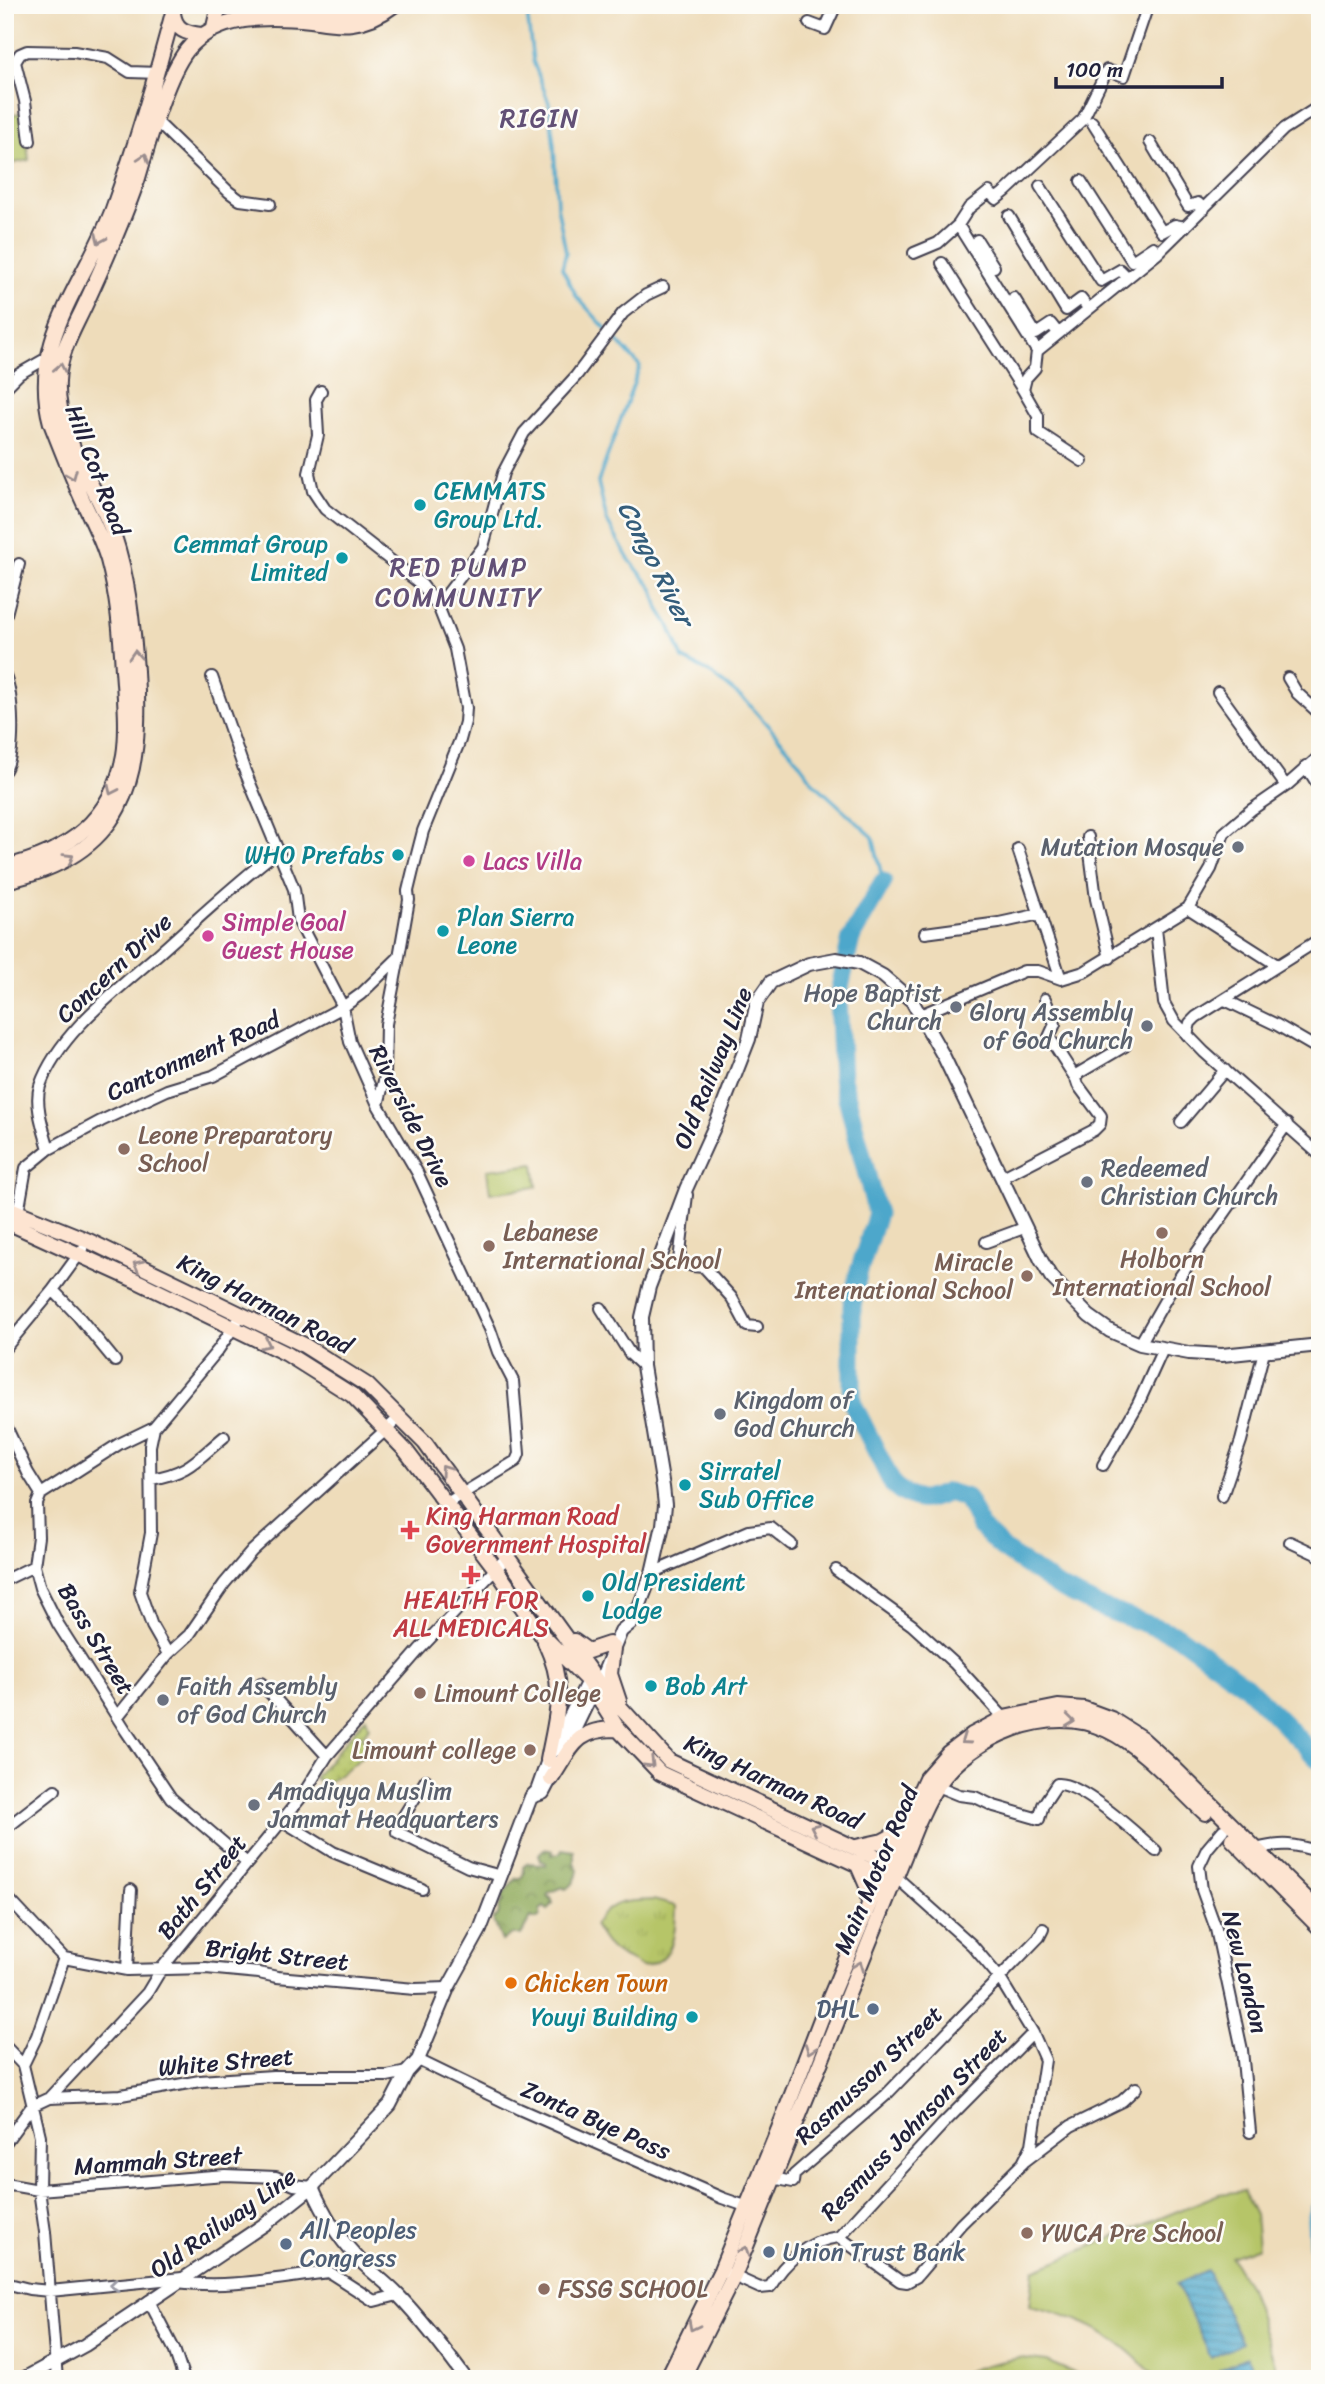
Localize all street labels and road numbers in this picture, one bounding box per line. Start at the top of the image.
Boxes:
street label: Hill Cot Road [53,398,142,544]
street label: Concern Drive [46,902,182,1034]
street label: Old Railway Line [661,980,765,1156]
street label: Cantonment Road [100,998,289,1113]
street label: Riverside Drive [357,1037,465,1195]
street label: King Harman Road [170,1242,361,1367]
street label: Bass Street [46,1574,146,1704]
street label: King Harman Road [677,1722,870,1842]
street label: Main Motor Road [822,1777,931,1961]
street label: Bath Street [146,1825,258,1949]
street label: New London [1209,1906,1281,2038]
street label: Bright Street [203,1927,351,1983]
street label: Rasmusson Street [785,1995,953,2155]
street label: Resmuss Johnson Street [810,2017,1018,2231]
street label: White Street [157,2035,295,2089]
street label: Zonta Bye Pass [514,2068,678,2172]
street label: Mammah Street [73,2134,245,2188]
street label: Old Railway Line [141,2157,305,2289]

